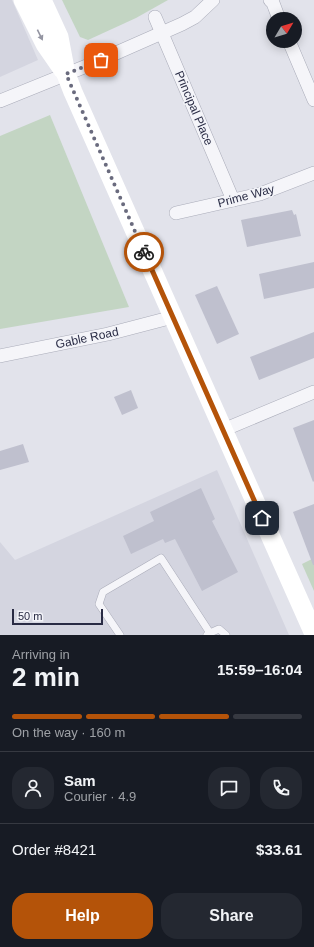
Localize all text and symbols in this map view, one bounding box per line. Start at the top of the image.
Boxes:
north arrow [266,12,302,48]
map controls [266,12,302,48]
one-way arrow [37,29,43,41]
pin [84,43,118,77]
icon: bag [90,49,112,71]
street label: Principal Place [172,69,216,148]
street label: Prime Way [216,182,276,210]
courier [124,232,164,272]
icon: bike [133,241,155,263]
street label: Gable Road [54,324,120,352]
pin [245,501,279,535]
icon: home [251,507,273,529]
scale bar [12,607,103,626]
text: 50 m [18,610,42,622]
text: Arriving in [12,647,70,662]
text: 15:59–16:04 [217,661,302,678]
text: 2 min [12,662,80,692]
text: On the way · 160 m [12,725,125,740]
button: person [12,767,54,809]
button: chat [208,767,250,809]
button: phone [260,767,302,809]
text: Sam [64,772,96,789]
text: Courier · 4.9 [64,789,136,804]
text: Order #8421 [12,841,96,858]
text: $33.61 [256,841,302,858]
button: Help [12,893,153,939]
button: Share [161,893,302,939]

